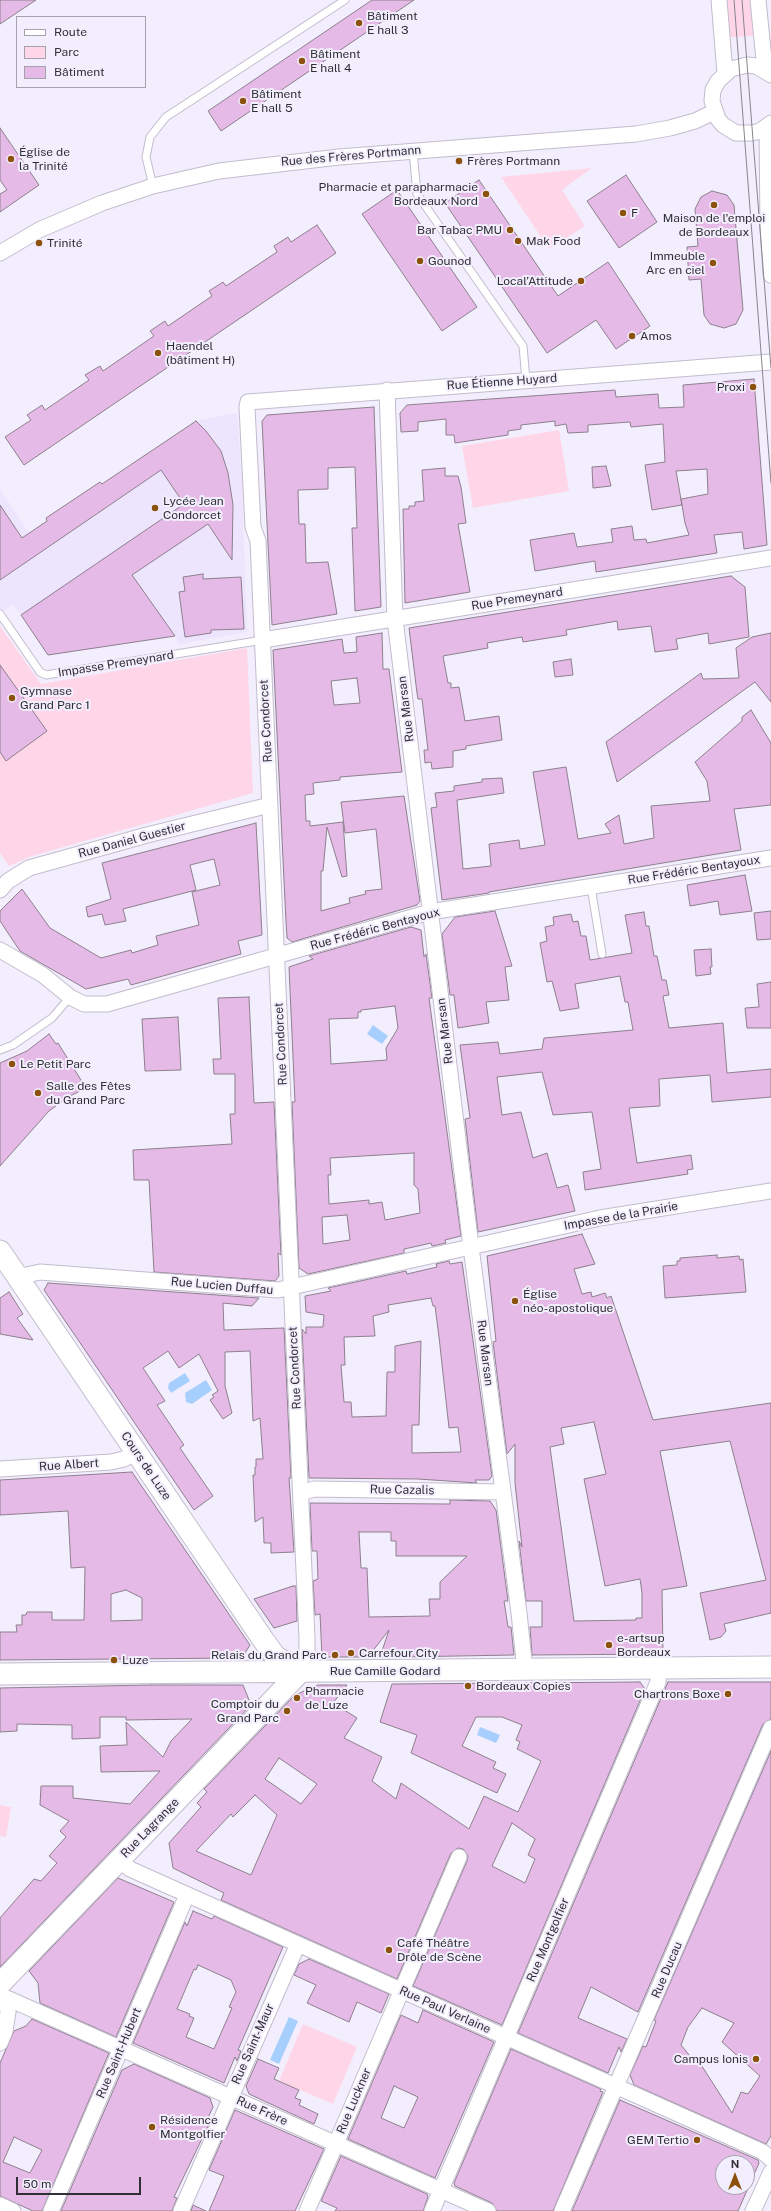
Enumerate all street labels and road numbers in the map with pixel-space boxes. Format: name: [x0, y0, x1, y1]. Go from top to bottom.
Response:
street label: Rue des Frères Portmann: [280, 143, 422, 169]
street label: Rue Étienne Huyard: [446, 371, 558, 393]
street label: Rue Premeynard: [470, 585, 564, 613]
street label: Impasse Premeynard: [57, 648, 175, 680]
street label: Rue Marsan: [395, 675, 417, 743]
street label: Rue Condorcet: [257, 679, 275, 763]
street label: Rue Daniel Guestier: [77, 819, 187, 861]
street label: Rue Frédéric Bentayoux: [627, 852, 761, 888]
street label: Rue Frédéric Bentayoux: [309, 905, 441, 953]
street label: Rue Marsan: [434, 997, 456, 1065]
street label: Rue Condorcet: [272, 1002, 290, 1086]
street label: Impasse de la Prairie: [563, 1199, 679, 1233]
street label: Rue Lucien Duffau: [170, 1274, 274, 1298]
street label: Rue Marsan: [474, 1319, 496, 1387]
street label: Rue Condorcet: [286, 1326, 304, 1410]
street label: Cours de Luze: [118, 1429, 174, 1503]
street label: Rue Albert: [39, 1456, 99, 1474]
street label: Rue Cazalis: [370, 1482, 434, 1498]
street label: Rue Camille Godard: [330, 1664, 440, 1678]
street label: Rue Lagrange: [118, 1795, 182, 1861]
street label: Rue Montgolfier: [524, 1896, 572, 1984]
street label: Rue Ducau: [649, 1940, 685, 2000]
street label: Rue Paul Verlaine: [397, 1983, 493, 2037]
street label: Rue Saint-Maur: [229, 2001, 277, 2087]
street label: Rue Saint-Hubert: [93, 2005, 145, 2101]
street label: Rue Luckner: [334, 2066, 374, 2136]
street label: Rue Frère: [234, 2093, 290, 2129]

